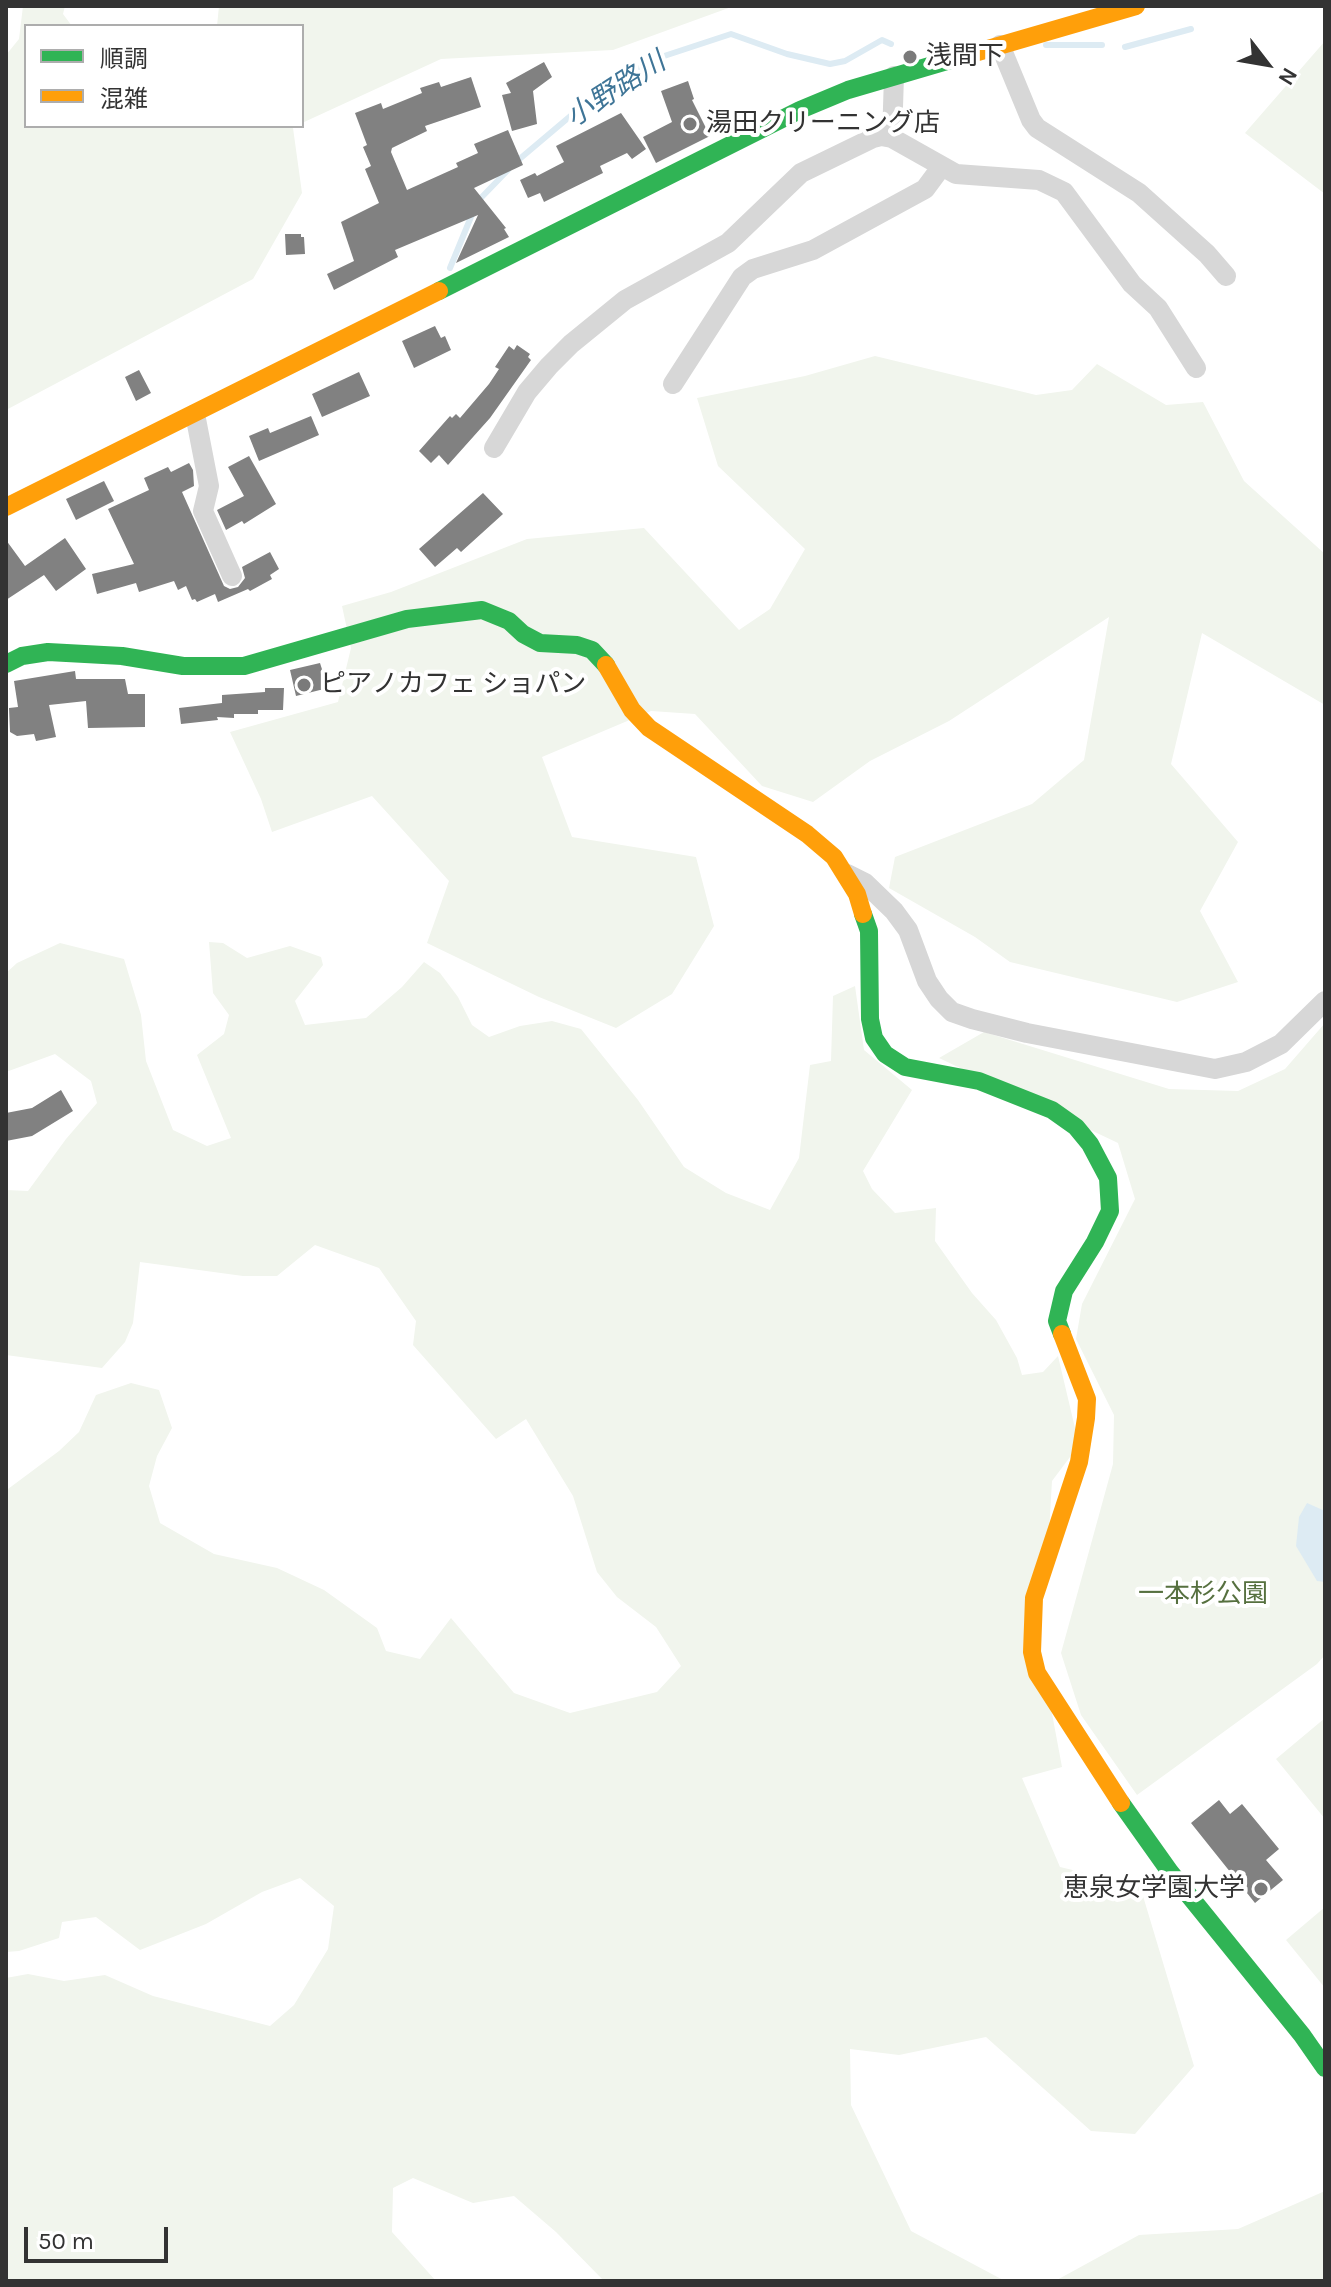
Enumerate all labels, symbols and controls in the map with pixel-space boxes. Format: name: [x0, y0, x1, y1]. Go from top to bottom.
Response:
legend: [24, 24, 304, 128]
north arrow: [1227, 24, 1307, 104]
place label: 浅間下: [926, 41, 1004, 73]
text: 順調: [100, 45, 148, 73]
water label: 小野路川: [560, 45, 672, 135]
marker: 浅間下: [901, 48, 919, 66]
text: N: [1272, 63, 1303, 90]
text: 混雑: [100, 85, 148, 113]
place label: 湯田クリーニング店: [706, 108, 940, 140]
marker: 湯田クリーニング店: [681, 115, 699, 133]
place label: ピアノカフェ ショパン: [320, 669, 586, 701]
marker: ピアノカフェ ショパン: [295, 676, 313, 694]
park label: 一本杉公園: [1138, 1579, 1268, 1611]
place label: 恵泉女学園大学: [1063, 1873, 1245, 1905]
marker: 恵泉女学園大学: [1252, 1880, 1270, 1898]
scale bar: [28, 2211, 172, 2261]
text: 50 m: [38, 2227, 94, 2255]

